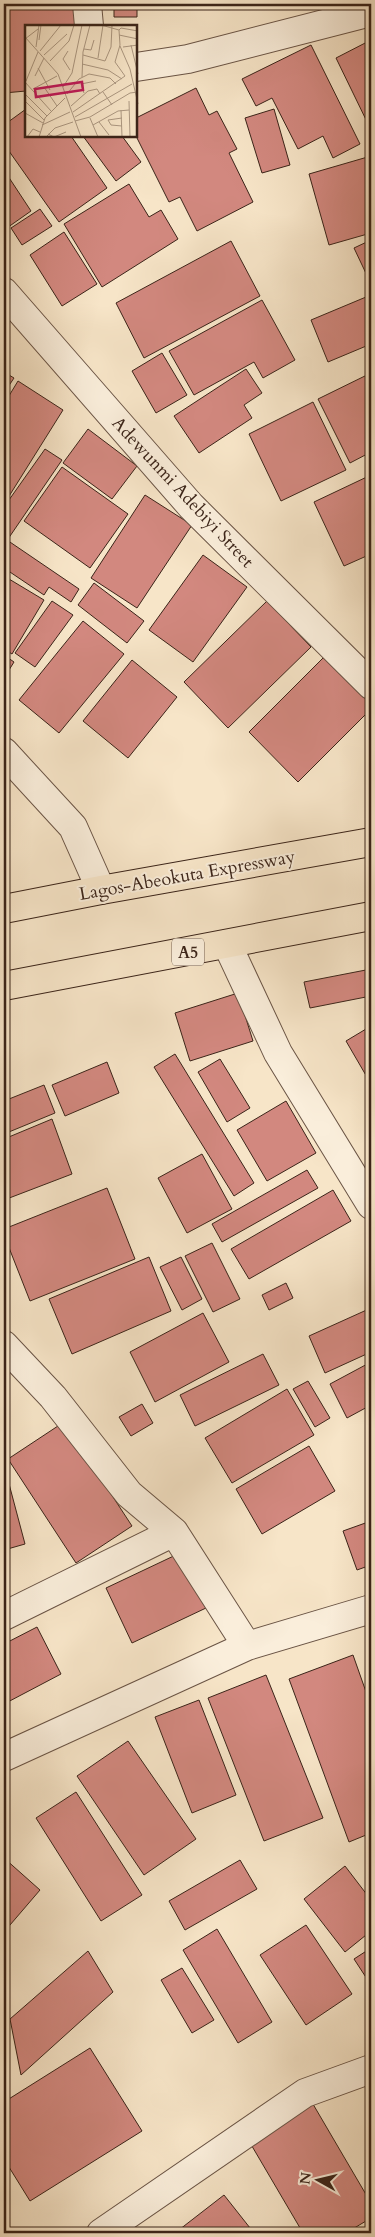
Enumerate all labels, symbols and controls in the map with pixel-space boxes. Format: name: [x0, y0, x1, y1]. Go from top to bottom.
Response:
inset map: [25, 25, 138, 138]
street label: Adewunmi Adebiyi Street: [106, 411, 260, 574]
street label: Lagos-Abeokuta Expressway: [77, 844, 297, 907]
road number: A5: [172, 939, 204, 966]
north arrow: [292, 2154, 342, 2204]
text: N: [295, 2171, 316, 2186]

